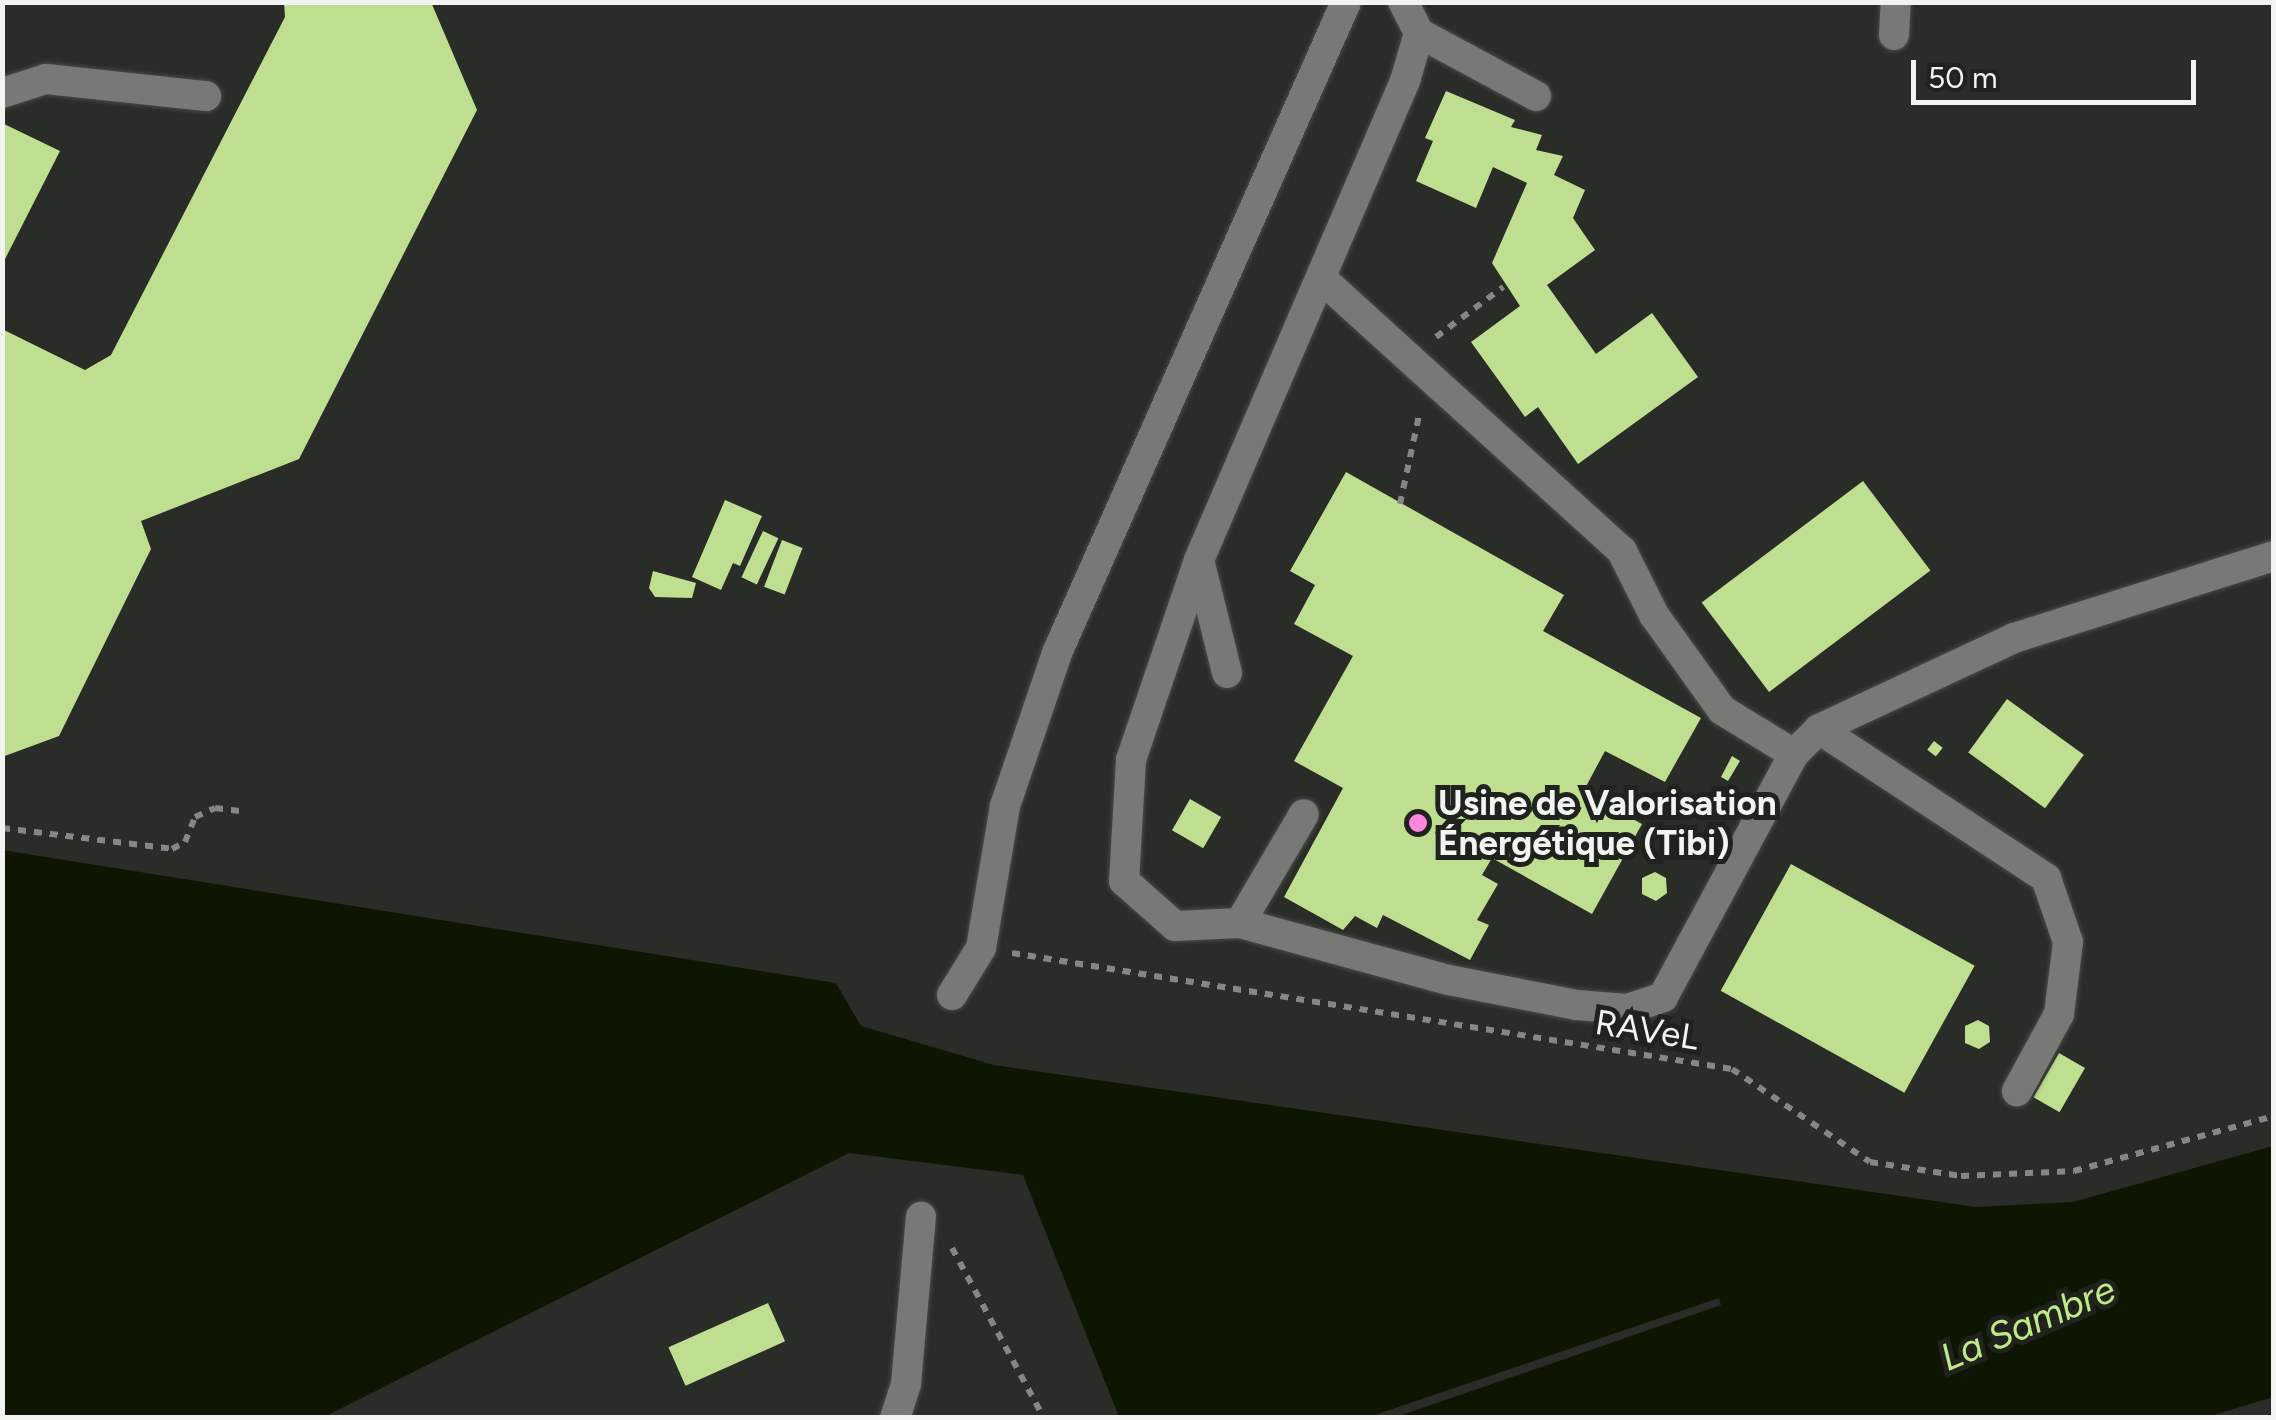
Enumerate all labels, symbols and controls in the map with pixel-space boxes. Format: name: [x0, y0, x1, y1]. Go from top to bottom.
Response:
scale bar: [1916, 40, 2201, 102]
text: 50 m: [1928, 59, 1997, 96]
place label: Usine de Valorisation Énergétique (Tibi): [1438, 782, 1777, 864]
marker: Usine de Valorisation Énergétique (Tibi): [1407, 812, 1429, 834]
street label: RAVeL: [1592, 1001, 1702, 1059]
water label: La Sambre: [1934, 1267, 2122, 1381]

